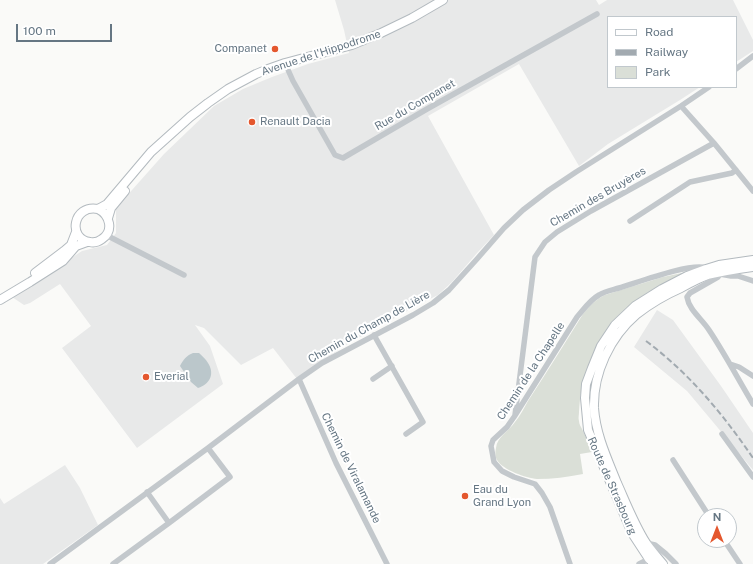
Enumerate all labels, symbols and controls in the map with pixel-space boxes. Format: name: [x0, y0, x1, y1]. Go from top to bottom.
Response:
scale bar: [18, 16, 114, 42]
legend: [607, 16, 737, 88]
text: 100 m: [23, 24, 56, 38]
text: Road: [645, 25, 673, 39]
street label: Avenue de l'Hippodrome: [260, 27, 382, 79]
place label: Companet: [215, 42, 267, 56]
marker: Companet: [270, 44, 280, 54]
text: Railway: [645, 45, 688, 59]
text: Park: [645, 65, 671, 79]
street label: Rue du Companet: [372, 77, 458, 133]
place label: Renault Dacia: [260, 115, 331, 129]
marker: Renault Dacia: [247, 117, 257, 127]
street label: Chemin des Bruyères: [548, 164, 648, 230]
street label: Chemin du Champ de Lière: [306, 288, 432, 366]
street label: Chemin de la Chapelle: [494, 320, 568, 422]
place label: Everial: [154, 370, 189, 384]
marker: Everial: [141, 372, 151, 382]
street label: Chemin de Viralamande: [318, 411, 384, 525]
street label: Route de Strasbourg: [584, 435, 640, 537]
place label: Eau du Grand Lyon: [473, 483, 531, 509]
marker: Eau du Grand Lyon: [460, 491, 470, 501]
north arrow: [697, 508, 737, 548]
text: N: [713, 511, 721, 523]

